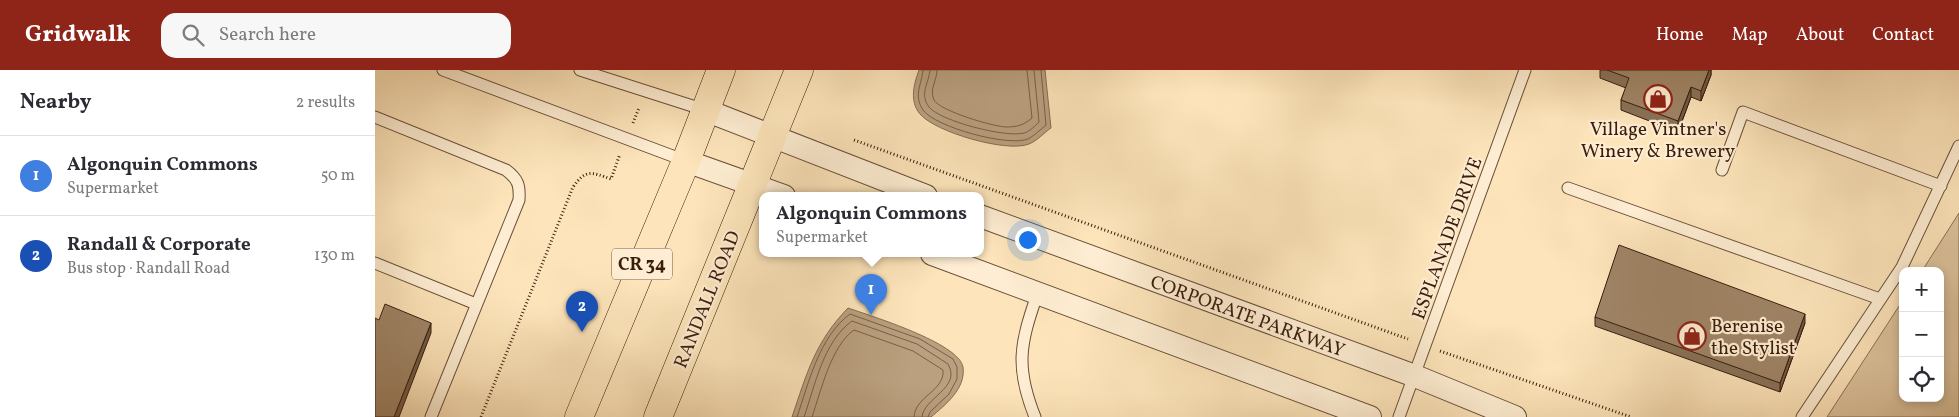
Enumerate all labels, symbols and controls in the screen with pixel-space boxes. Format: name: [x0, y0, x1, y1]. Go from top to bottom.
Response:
search box: [161, 13, 511, 58]
text: Gridwalk: [25, 18, 131, 52]
icon: search: [179, 21, 207, 49]
text: Search here: [219, 22, 316, 48]
text: Home: [1656, 23, 1704, 48]
text: Map: [1732, 23, 1768, 48]
text: About: [1796, 23, 1844, 48]
text: Contact: [1872, 23, 1934, 48]
shop icon: Village Vintner's Winery & Brewery: [1643, 84, 1673, 114]
text: Nearby: [20, 88, 91, 117]
text: 2 results: [296, 92, 355, 114]
place label: Village Vintner's Winery & Brewery: [1581, 117, 1735, 165]
text: Algonquin Commons: [67, 152, 258, 178]
street label: ESPLANADE DRIVE: [1406, 154, 1489, 324]
text: 1: [33, 165, 39, 187]
text: 50 m: [321, 165, 355, 187]
text: Supermarket: [67, 178, 159, 200]
popup: [759, 192, 984, 257]
text: Algonquin Commons: [776, 201, 967, 227]
street label: RANDALL ROAD: [668, 227, 747, 372]
text: Supermarket: [776, 227, 868, 249]
your location: [1015, 227, 1041, 253]
text: Randall & Corporate: [67, 232, 251, 258]
text: 2: [32, 245, 40, 267]
text: 130 m: [314, 245, 355, 267]
road number: CR 34: [612, 248, 672, 280]
text: Bus stop · Randall Road: [67, 258, 230, 280]
map controls: [1899, 267, 1944, 402]
button: +: [1899, 267, 1944, 312]
street label: CORPORATE PARKWAY: [1147, 270, 1348, 364]
pin: 1: [855, 274, 887, 315]
pin: 2: [566, 291, 598, 332]
button: −: [1899, 312, 1944, 357]
place label: Berenise the Stylist: [1711, 314, 1796, 362]
shop icon: Berenise the Stylist: [1677, 321, 1707, 351]
button: locate: [1899, 357, 1944, 402]

